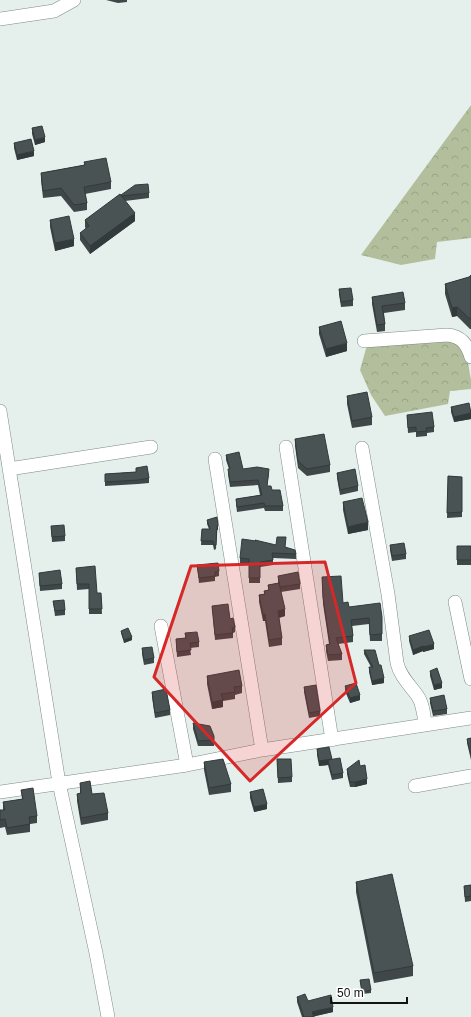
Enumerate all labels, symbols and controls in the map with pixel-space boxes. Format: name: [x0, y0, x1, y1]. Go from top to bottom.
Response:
scale bar: [331, 979, 407, 1005]
text: 50 m: [337, 986, 364, 1000]

